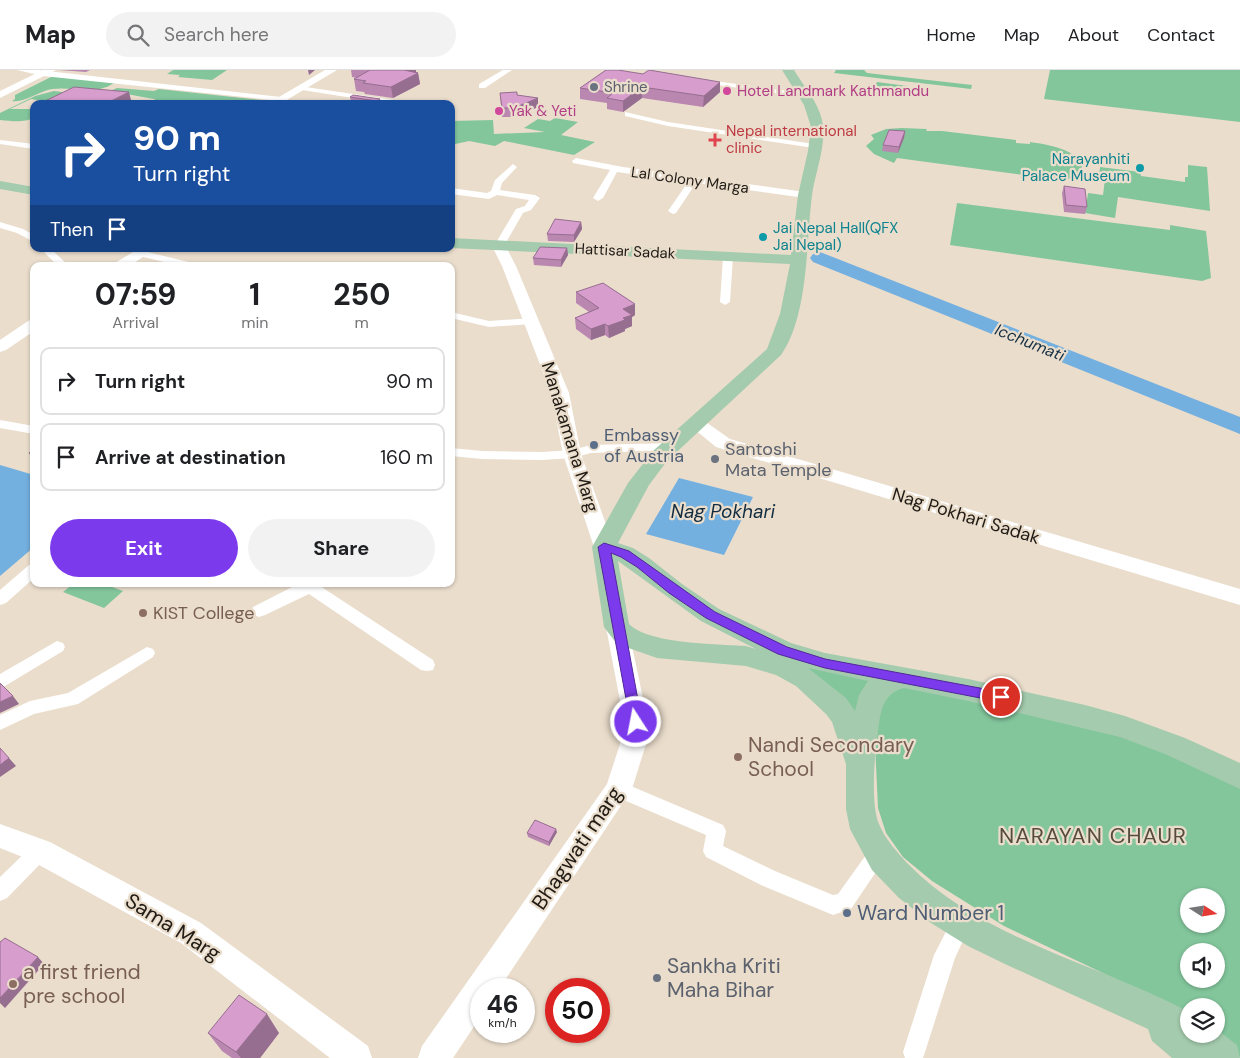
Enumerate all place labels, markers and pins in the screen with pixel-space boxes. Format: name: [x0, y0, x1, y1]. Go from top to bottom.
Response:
place label: Shrine: [604, 77, 648, 97]
marker: Shrine: [588, 81, 600, 93]
place label: Hotel Landmark Kathmandu: [737, 81, 929, 101]
marker: Hotel Landmark Kathmandu: [721, 85, 733, 97]
place label: Yak & Yeti: [509, 101, 576, 121]
marker: Yak & Yeti: [493, 105, 505, 117]
place label: Nepal international clinic: [726, 121, 857, 158]
marker: Nepal international clinic: [708, 133, 722, 147]
place label: Narayanhiti Palace Museum: [1022, 149, 1130, 186]
marker: Narayanhiti Palace Museum: [1134, 162, 1146, 174]
place label: Jai Nepal Hall(QFX Jai Nepal): [773, 218, 898, 255]
marker: Jai Nepal Hall(QFX Jai Nepal): [757, 231, 769, 243]
place label: Embassy of Austria: [604, 423, 684, 468]
place label: Santoshi Mata Temple: [725, 437, 832, 482]
marker: Embassy of Austria: [588, 439, 600, 451]
marker: Santoshi Mata Temple: [709, 453, 721, 465]
place label: KIST College: [153, 601, 254, 625]
marker: KIST College: [137, 607, 149, 619]
pin: [980, 676, 1022, 718]
place label: Nandi Secondary School: [748, 731, 915, 783]
marker: Nandi Secondary School: [732, 751, 744, 763]
place label: Ward Number 1: [857, 899, 1004, 927]
marker: Ward Number 1: [841, 907, 853, 919]
place label: Sankha Kriti Maha Bihar: [667, 952, 781, 1004]
place label: a first friend pre school: [23, 958, 141, 1010]
marker: Sankha Kriti Maha Bihar: [651, 972, 663, 984]
marker: a first friend pre school: [7, 978, 19, 990]

